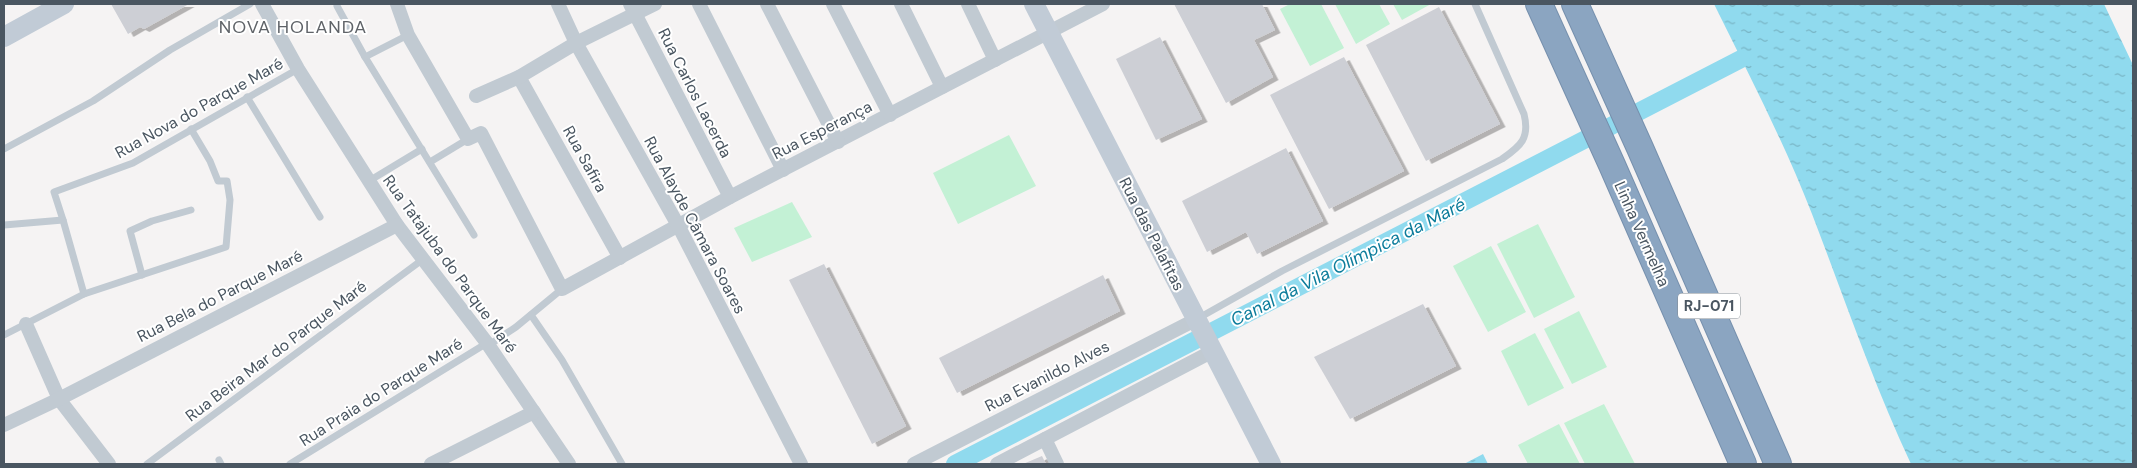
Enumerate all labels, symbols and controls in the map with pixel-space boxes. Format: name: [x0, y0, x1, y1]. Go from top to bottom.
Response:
district label: NOVA HOLANDA: [219, 15, 367, 39]
street label: Rua Carlos Lacerda: [653, 25, 737, 161]
street label: Rua Nova do Parque Maré: [111, 53, 287, 163]
street label: Rua Esperança: [768, 96, 876, 164]
street label: Rua Safira: [558, 122, 612, 196]
street label: Rua Alayde Câmara Soares: [639, 133, 751, 317]
street label: Rua Tatajuba do Parque Maré: [378, 171, 522, 357]
street label: Rua das Palafitas: [1114, 174, 1190, 294]
street label: Linha Vermelha: [1609, 178, 1675, 290]
water label: Canal da Vila Olímpica da Maré: [1226, 192, 1470, 332]
street label: Rua Bela do Parque Maré: [134, 245, 306, 347]
street label: Rua Beira Mar do Parque Maré: [181, 276, 371, 426]
road number: RJ-071: [1678, 294, 1740, 318]
street label: Rua Praia do Parque Maré: [295, 333, 467, 451]
street label: Rua Evanildo Alves: [981, 336, 1113, 416]

